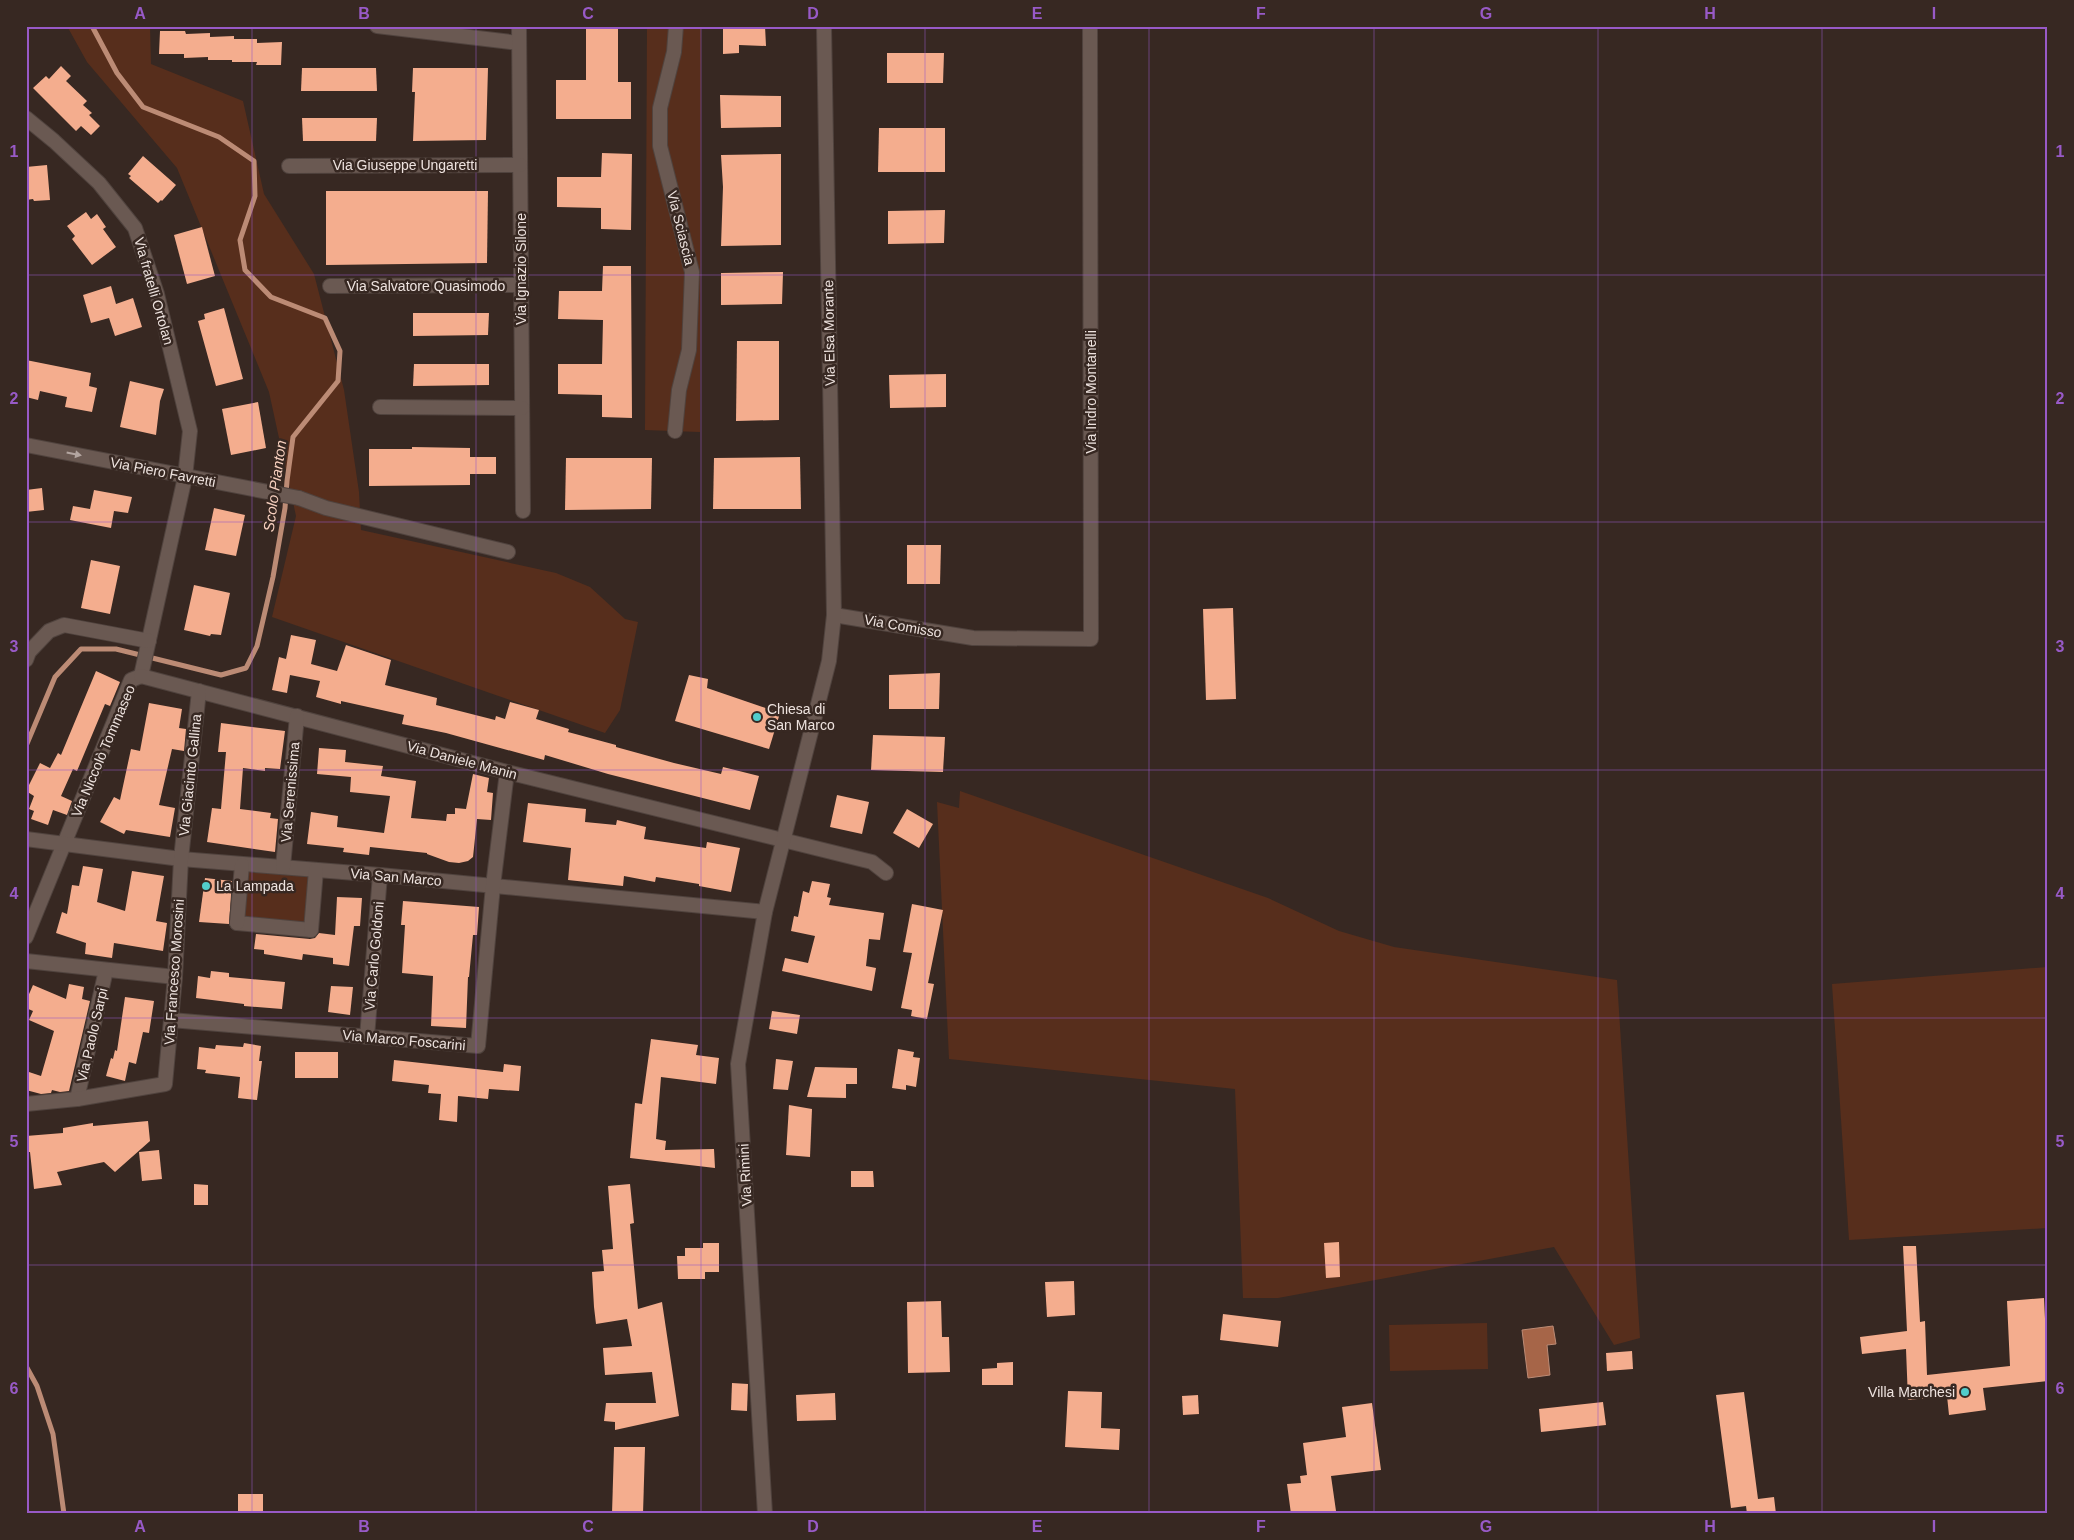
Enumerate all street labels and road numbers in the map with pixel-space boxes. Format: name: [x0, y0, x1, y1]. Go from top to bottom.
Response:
street label: Via Giuseppe Ungaretti: [333, 157, 477, 173]
street label: Via Sciascia: [664, 189, 698, 267]
street label: Via Ignazio Silone: [513, 213, 529, 325]
street label: Via fratelli Ortolan: [131, 235, 177, 347]
street label: Via Salvatore Quasimodo: [347, 278, 505, 294]
street label: Via Elsa Morante: [820, 279, 838, 386]
street label: Via Indro Montanelli: [1083, 330, 1099, 454]
street label: Via Piero Favretti: [109, 454, 217, 490]
street label: Via Comisso: [863, 611, 943, 641]
street label: Via Niccolò Tommaseo: [68, 682, 138, 819]
street label: Via Giacinto Gallina: [176, 713, 204, 837]
street label: Via Daniele Manin: [405, 738, 519, 782]
street label: Via Serenissima: [278, 741, 302, 843]
street label: Via San Marco: [350, 865, 443, 889]
street label: Via Francesco Morosini: [161, 899, 187, 1045]
street label: Via Carlo Goldoni: [361, 901, 387, 1011]
street label: Via Paolo Sarpi: [73, 986, 111, 1084]
street label: Via Marco Foscarini: [342, 1027, 466, 1053]
street label: Via Rimini: [735, 1143, 755, 1207]

